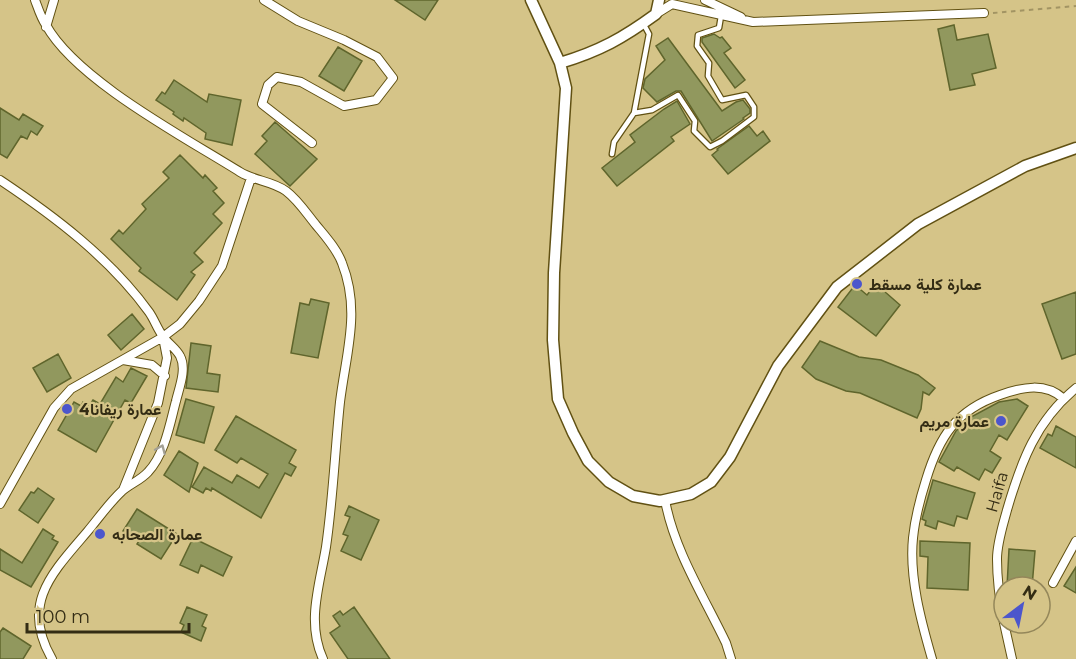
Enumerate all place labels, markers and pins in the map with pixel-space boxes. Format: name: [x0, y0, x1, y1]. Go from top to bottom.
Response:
place label: عمارة كلية مسقط: [869, 275, 982, 295]
marker: عمارة كلية مسقط: [850, 277, 864, 291]
place label: عمارة ريفانا4: [79, 400, 161, 420]
marker: عمارة ريفانا4: [60, 402, 74, 416]
place label: عمارة مريم: [920, 412, 989, 432]
marker: عمارة مريم: [994, 414, 1008, 428]
place label: عمارة الصحابه: [112, 525, 202, 545]
marker: عمارة الصحابه: [93, 527, 107, 541]

